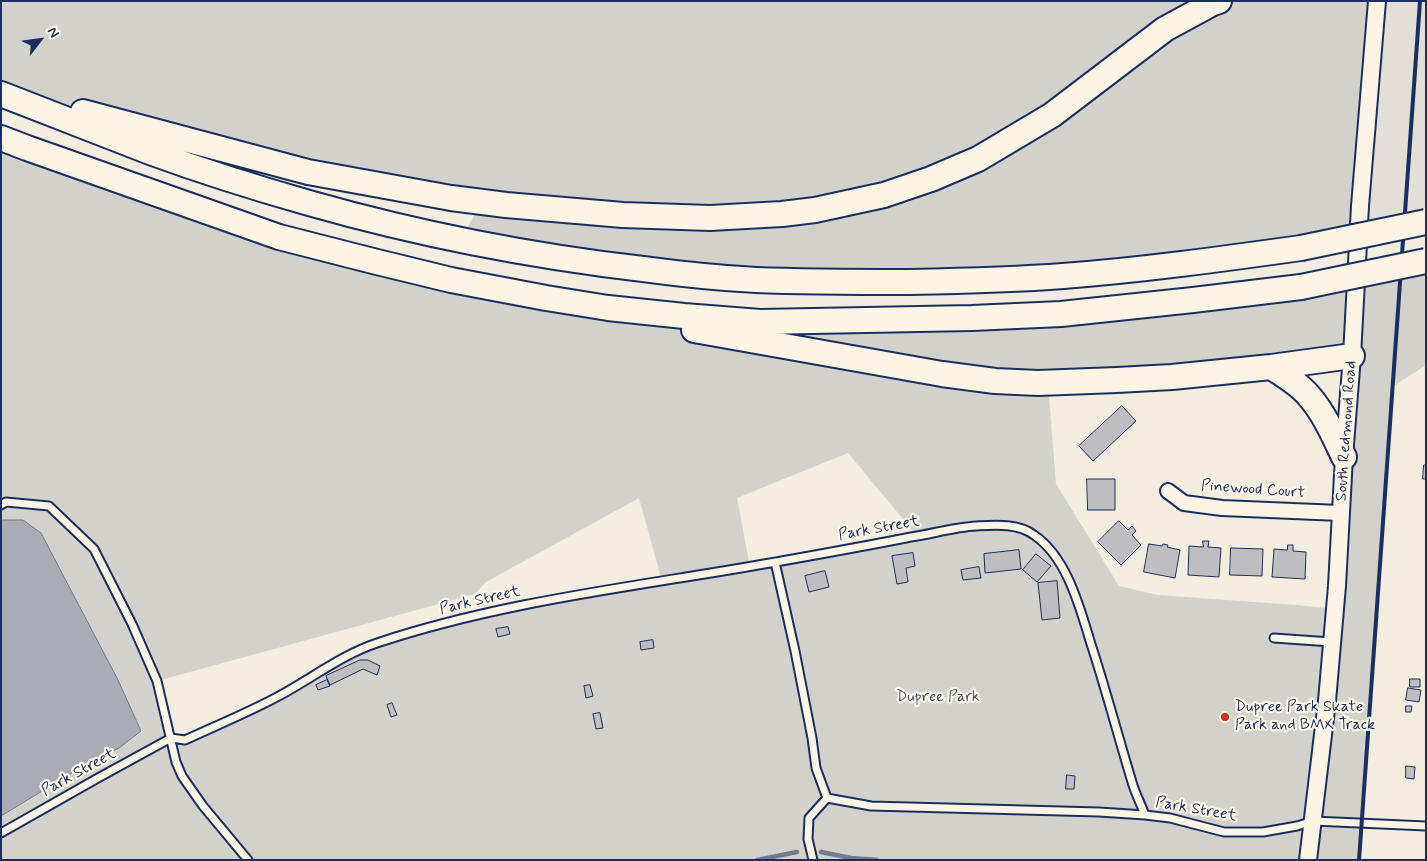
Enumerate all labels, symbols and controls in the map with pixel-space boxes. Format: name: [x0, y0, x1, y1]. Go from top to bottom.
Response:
north arrow: [15, 15, 65, 65]
text: N: [43, 24, 63, 41]
street label: South Redmond Road: [1333, 360, 1361, 502]
street label: Pinewood Court: [1200, 477, 1306, 503]
street label: Park Street: [837, 512, 921, 546]
street label: Park Street: [438, 582, 522, 620]
park label: Dupree Park: [896, 688, 980, 708]
place label: Dupree Park Skate Park and BMX Track: [1235, 698, 1375, 736]
marker: Dupree Park Skate Park and BMX Track: [1219, 711, 1231, 723]
street label: Park Street: [39, 745, 119, 801]
street label: Park Street: [1154, 793, 1238, 827]

